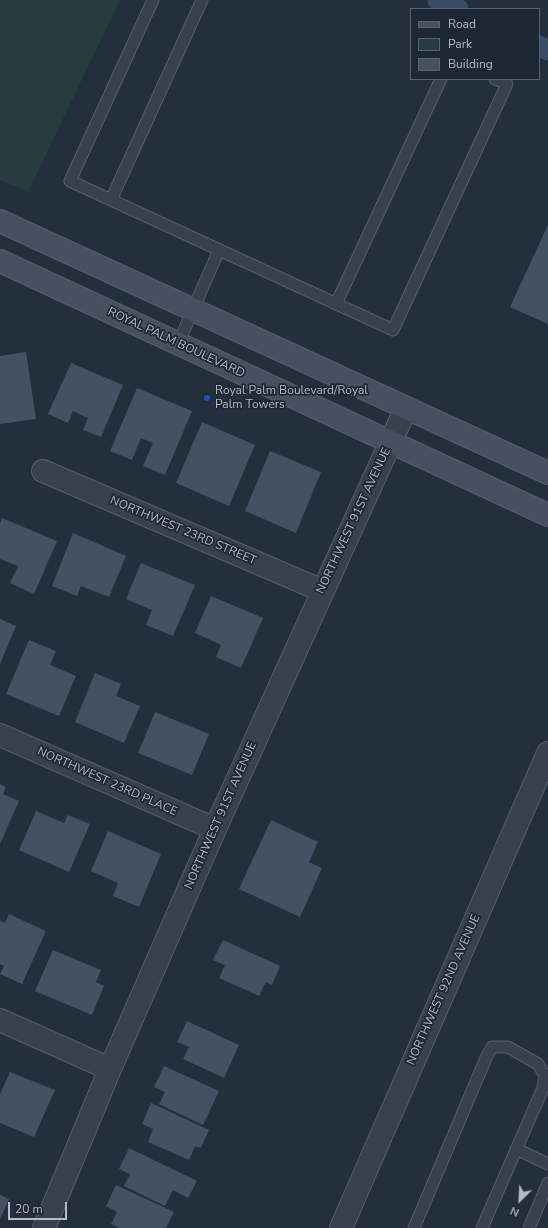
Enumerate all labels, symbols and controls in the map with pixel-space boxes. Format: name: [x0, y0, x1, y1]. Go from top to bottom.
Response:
legend: [410, 8, 540, 80]
text: Road: [448, 16, 476, 32]
text: Park: [448, 36, 472, 52]
text: Building: [448, 56, 493, 72]
street label: ROYAL PALM BOULEVARD: [105, 305, 247, 381]
place label: Royal Palm Boulevard/Royal Palm Towers: [215, 384, 368, 412]
marker: Royal Palm Boulevard/Royal Palm Towers: [202, 393, 212, 403]
street label: NORTHWEST 91ST AVENUE: [314, 446, 394, 596]
street label: NORTHWEST 23RD STREET: [108, 494, 258, 568]
street label: NORTHWEST 91ST AVENUE: [182, 740, 260, 892]
street label: NORTHWEST 23RD PLACE: [35, 745, 179, 819]
street label: NORTHWEST 92ND AVENUE: [404, 913, 484, 1067]
north arrow: [500, 1180, 540, 1220]
scale bar: [10, 1194, 69, 1220]
text: 20 m: [15, 1201, 43, 1217]
text: N: [508, 1203, 522, 1220]

